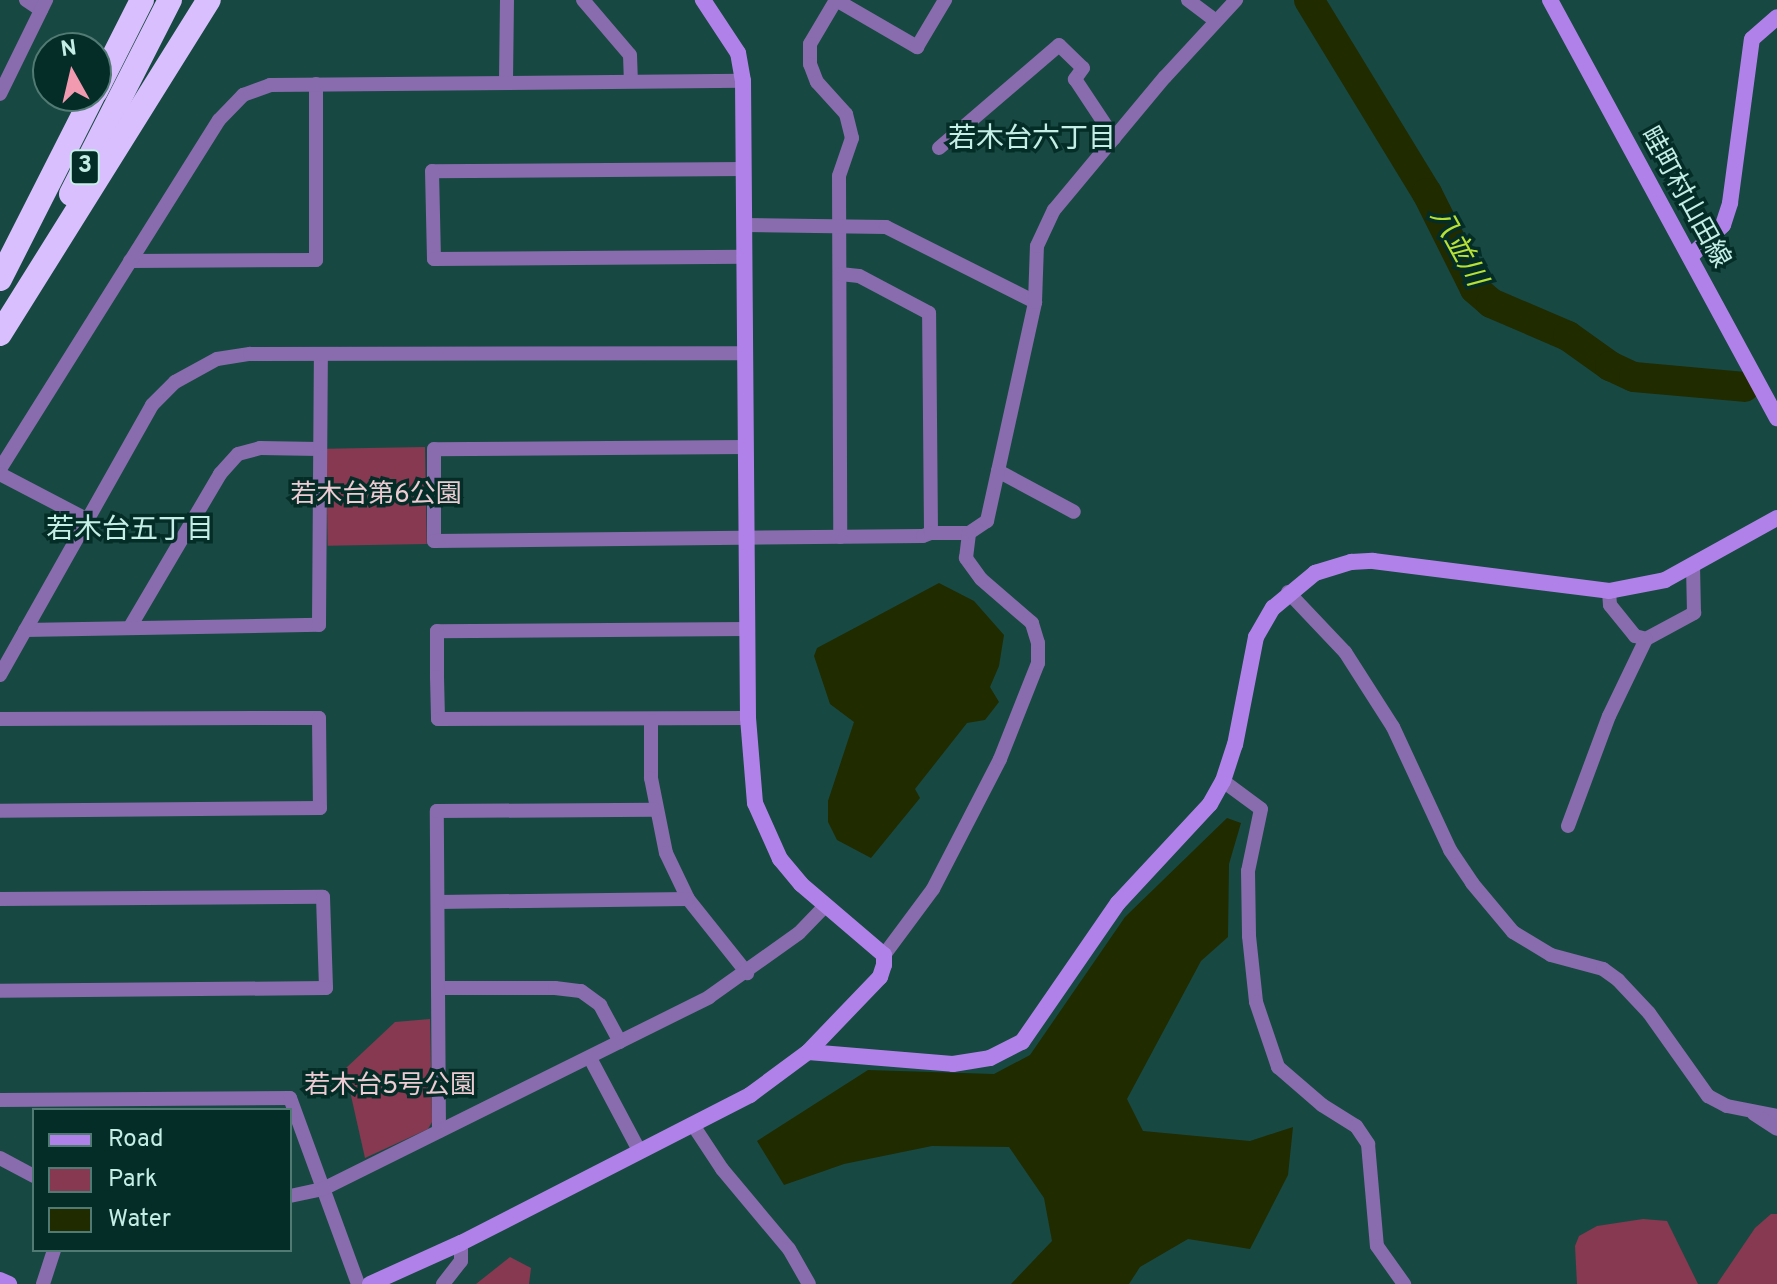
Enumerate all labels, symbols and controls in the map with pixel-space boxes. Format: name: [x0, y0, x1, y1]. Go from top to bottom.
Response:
north arrow: [32, 32, 112, 112]
text: N: [59, 35, 79, 64]
street label: 畦町村山田線: [1633, 122, 1735, 274]
district label: 若木台六丁目: [948, 123, 1116, 157]
road number: 3: [69, 147, 101, 187]
water label: 八並川: [1422, 203, 1492, 293]
park label: 若木台第6公園: [290, 480, 462, 512]
district label: 若木台五丁目: [46, 514, 214, 548]
park label: 若木台5号公園: [304, 1071, 476, 1103]
legend: [32, 1108, 292, 1252]
text: Road: [108, 1125, 164, 1155]
text: Park: [108, 1165, 158, 1195]
text: Water: [108, 1205, 171, 1235]

